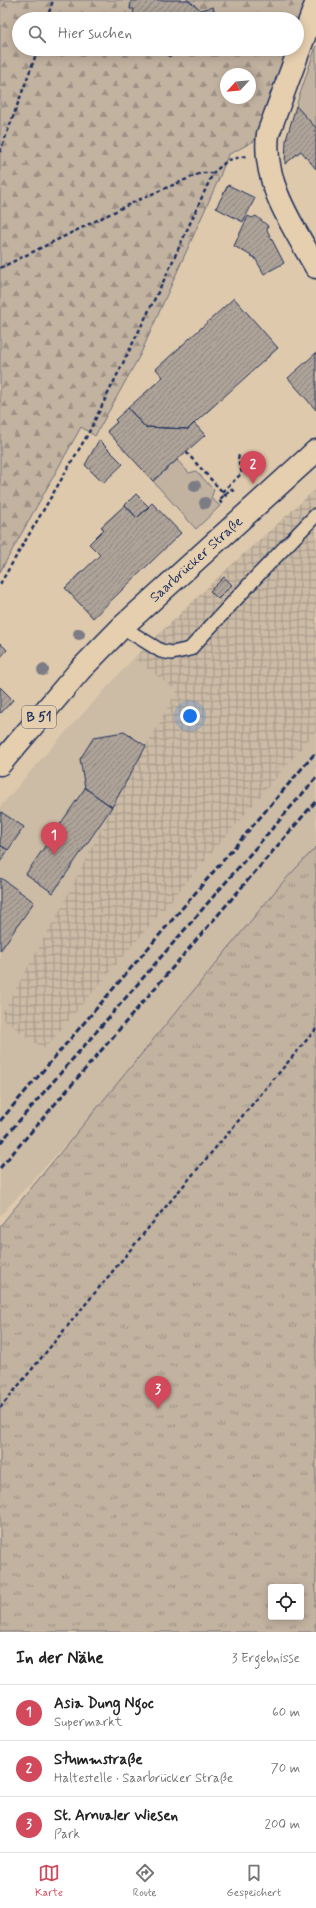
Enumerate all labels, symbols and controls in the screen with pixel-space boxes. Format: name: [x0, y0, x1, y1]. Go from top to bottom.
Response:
search box: [12, 12, 304, 56]
icon: search: [26, 23, 48, 45]
text: Hier suchen: [58, 24, 132, 44]
north arrow: [220, 68, 256, 104]
pin: 2: [240, 451, 266, 484]
street label: Saarbrücker Straße: [146, 513, 247, 606]
road number: B 51: [22, 706, 56, 728]
your location: [180, 706, 200, 726]
pin: 1: [41, 822, 67, 855]
pin: 3: [145, 1376, 171, 1409]
map controls: [268, 1584, 304, 1620]
button: locate: [268, 1584, 304, 1620]
text: In der Nähe: [16, 1647, 104, 1669]
text: 3 Ergebnisse: [232, 1650, 300, 1667]
text: Asia Dung Ngoc: [54, 1694, 154, 1714]
text: 1: [26, 1704, 32, 1721]
text: 60 m: [272, 1704, 300, 1721]
text: Supermarkt: [54, 1714, 122, 1731]
text: Stummstraße: [54, 1750, 143, 1770]
text: 2: [26, 1760, 32, 1777]
text: 70 m: [271, 1760, 300, 1777]
text: Haltestelle · Saarbrücker Straße: [54, 1770, 233, 1787]
text: St. Arnualer Wiesen: [54, 1806, 178, 1826]
text: 3: [26, 1816, 32, 1833]
text: 200 m: [265, 1816, 300, 1833]
text: Park: [54, 1826, 80, 1843]
tab: Karte: [35, 1862, 63, 1900]
tab: Route: [133, 1862, 157, 1900]
tab: Gespeichert: [227, 1862, 281, 1900]

